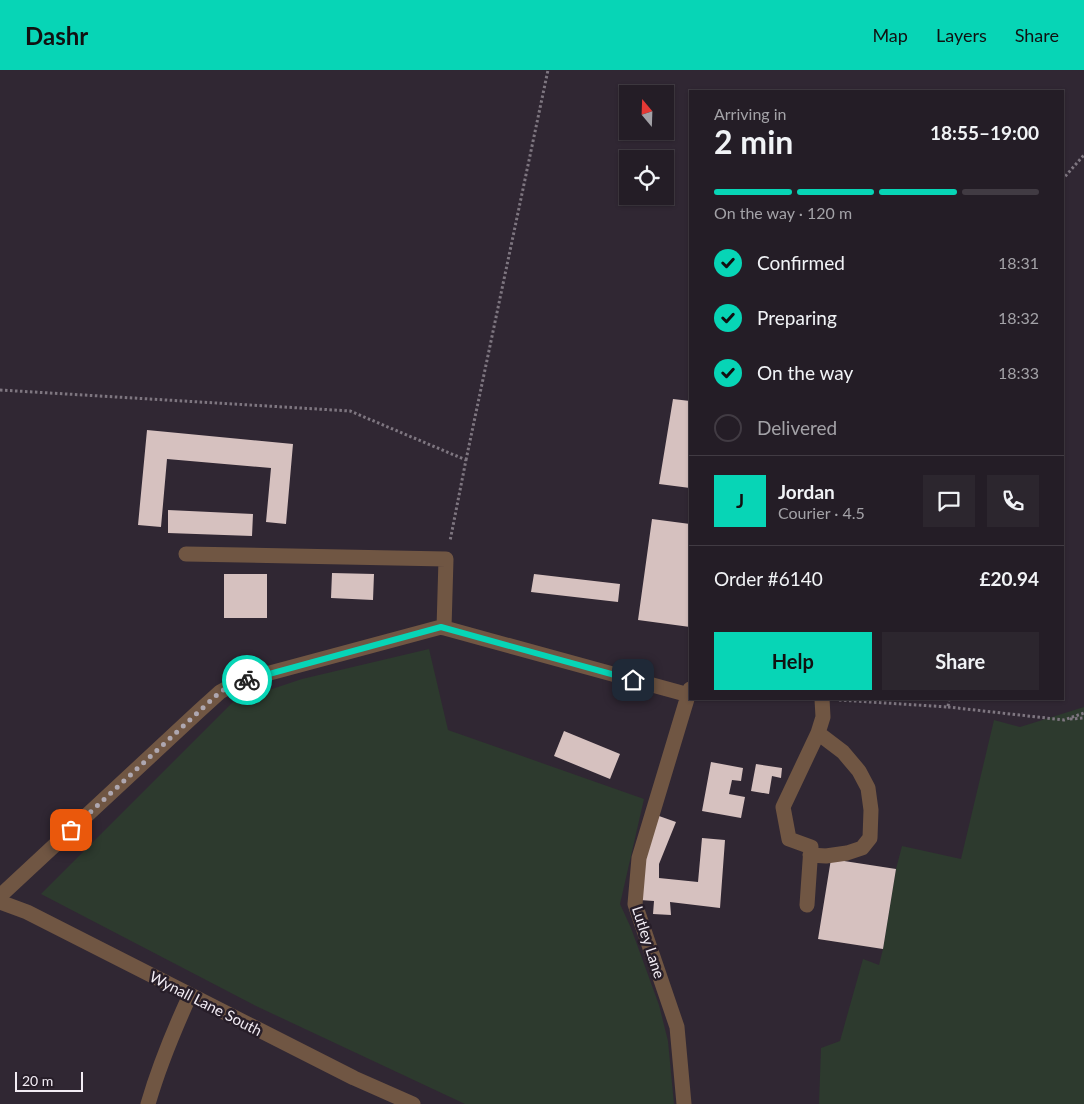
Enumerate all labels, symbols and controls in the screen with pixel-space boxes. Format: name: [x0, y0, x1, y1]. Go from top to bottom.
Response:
text: Dashr: [25, 21, 88, 50]
text: Map: [872, 24, 908, 46]
text: Layers: [936, 24, 987, 46]
text: Share: [1015, 24, 1059, 46]
north arrow: [619, 85, 674, 140]
map controls: [619, 85, 674, 205]
text: Arriving in: [714, 104, 787, 123]
text: 18:55–19:00: [930, 121, 1039, 144]
text: 2 min: [714, 122, 793, 161]
button: locate: [619, 150, 674, 205]
text: On the way · 120 m: [714, 203, 852, 222]
icon: check: [714, 249, 742, 277]
text: Confirmed: [757, 251, 845, 274]
text: 18:31: [998, 253, 1039, 272]
icon: check: [714, 304, 742, 332]
text: Preparing: [757, 306, 837, 329]
text: 18:32: [998, 308, 1039, 327]
icon: check: [714, 359, 742, 387]
text: On the way: [757, 361, 853, 384]
text: 18:33: [998, 363, 1039, 382]
text: Delivered: [757, 416, 837, 439]
button: chat: [923, 475, 975, 527]
button: phone: [987, 475, 1039, 527]
text: Jordan: [778, 480, 835, 503]
text: J: [736, 489, 744, 512]
text: Courier · 4.5: [778, 503, 865, 522]
text: Order #6140: [714, 567, 823, 590]
text: £20.94: [979, 567, 1039, 590]
button: Help: [714, 632, 872, 690]
button: Share: [882, 632, 1039, 690]
courier: [222, 655, 272, 705]
pin: [612, 659, 654, 701]
icon: bike: [233, 666, 261, 694]
icon: home: [619, 666, 647, 694]
pin: [50, 809, 92, 851]
icon: bag: [57, 816, 85, 844]
street label: Lutley Lane: [629, 904, 669, 980]
street label: Wynall Lane South: [147, 967, 265, 1039]
scale bar: [15, 1069, 82, 1092]
text: 20 m: [22, 1072, 53, 1089]

